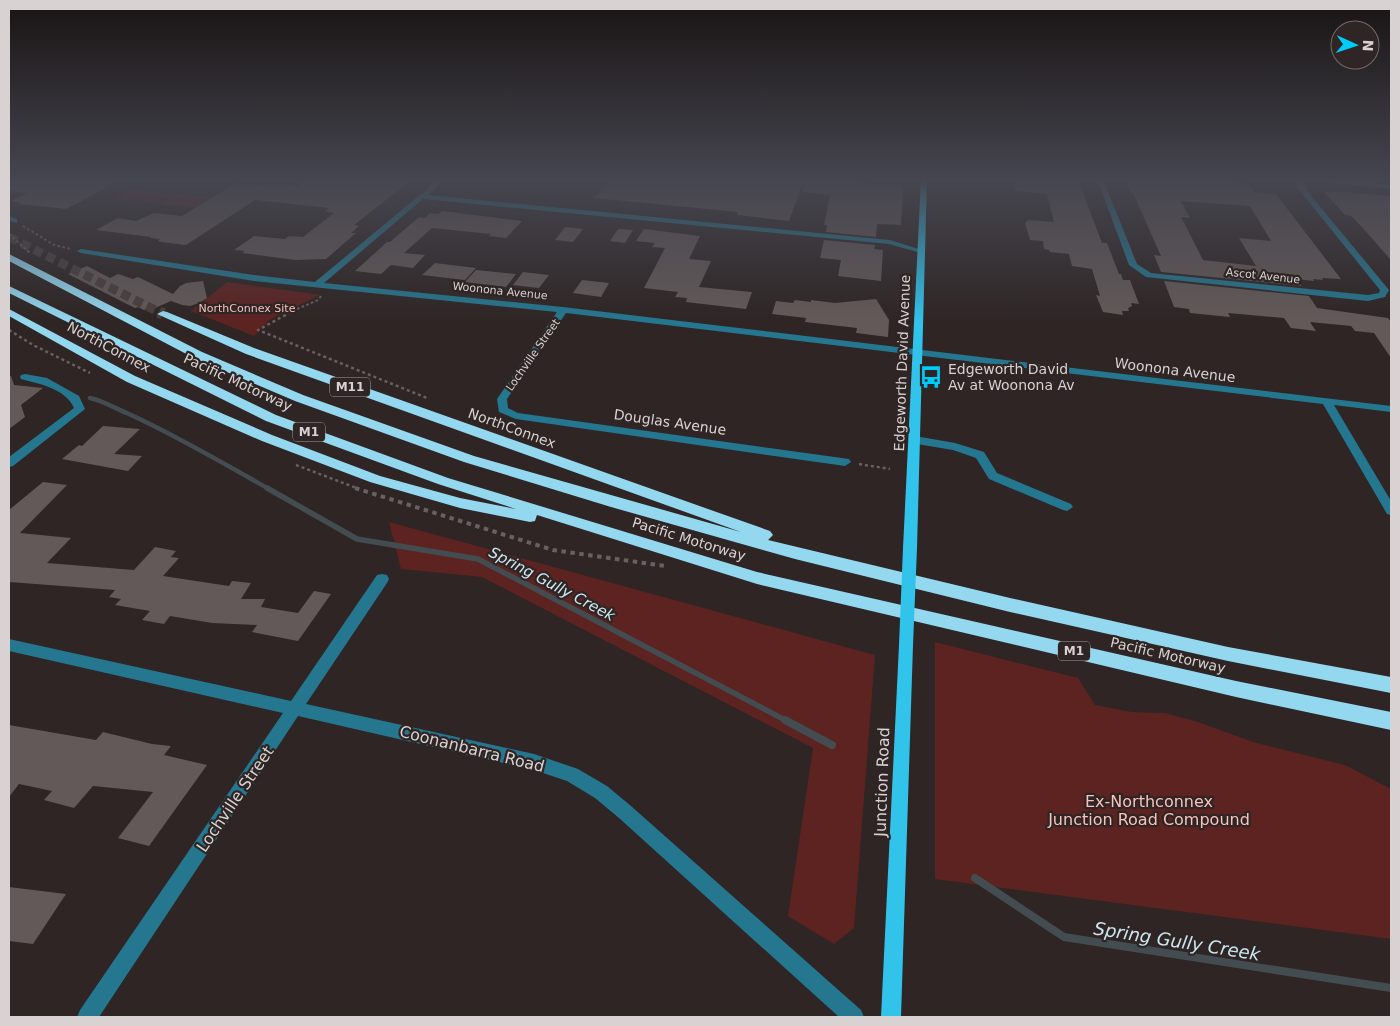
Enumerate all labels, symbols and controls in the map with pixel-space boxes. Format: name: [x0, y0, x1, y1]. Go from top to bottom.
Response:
north arrow: [1330, 20, 1380, 70]
text: N: [1360, 39, 1376, 52]
street label: Ascot Avenue: [1225, 266, 1301, 286]
street label: Edgeworth David Avenue: [891, 274, 913, 452]
street label: Woonona Avenue: [452, 280, 548, 302]
park label: NorthConnex Site: [199, 302, 296, 315]
street label: Lochville Street: [503, 316, 563, 394]
street label: NorthConnex: [65, 318, 153, 376]
street label: Pacific Motorway: [181, 350, 295, 414]
street label: Woonona Avenue: [1114, 355, 1236, 385]
place label: Edgeworth David Av at Woonona Av: [948, 361, 1075, 393]
bus stop icon: Edgeworth David Av at Woonona Av: [918, 364, 944, 390]
road number: M11: [330, 378, 370, 397]
street label: NorthConnex: [466, 405, 558, 451]
street label: Douglas Avenue: [613, 406, 727, 438]
road number: M1: [293, 422, 325, 442]
street label: Pacific Motorway: [630, 514, 748, 564]
water label: Spring Gully Creek: [486, 543, 619, 625]
street label: Pacific Motorway: [1109, 634, 1227, 676]
road number: M1: [1058, 641, 1090, 660]
street label: Coonanbarra Road: [398, 722, 546, 776]
street label: Junction Road: [871, 727, 893, 838]
street label: Lochville Street: [193, 742, 277, 856]
park label: Ex-Northconnex Junction Road Compound: [1047, 792, 1250, 829]
water label: Spring Gully Creek: [1092, 917, 1263, 965]

